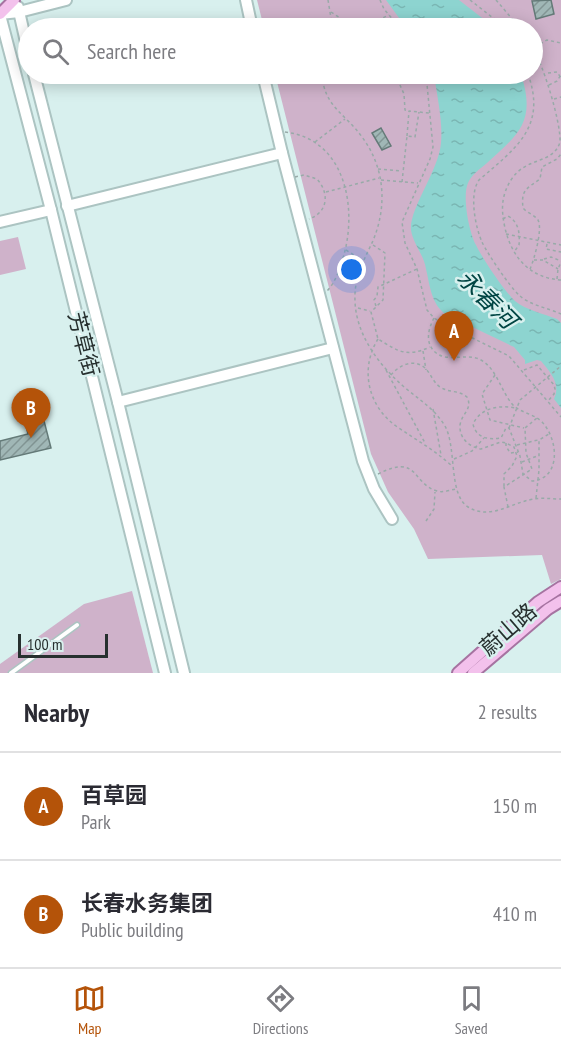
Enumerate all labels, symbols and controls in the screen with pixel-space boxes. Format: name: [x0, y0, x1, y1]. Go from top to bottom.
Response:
search box: [18, 18, 543, 84]
icon: search: [39, 35, 72, 68]
text: Search here: [87, 37, 176, 65]
your location: [337, 255, 366, 284]
water label: 永春河: [451, 262, 527, 338]
street label: 芳草街: [62, 309, 106, 379]
pin: A: [434, 312, 474, 361]
pin: B: [12, 388, 51, 438]
street label: 蔚山路: [474, 597, 542, 661]
scale bar: [18, 631, 108, 658]
text: 100 m: [27, 634, 62, 654]
text: Nearby: [24, 696, 89, 729]
text: 2 results: [478, 699, 537, 725]
text: 百草园: [81, 781, 147, 809]
text: A: [38, 793, 49, 819]
text: 150 m: [493, 793, 537, 819]
text: Park: [81, 809, 111, 835]
text: 长春水务集团: [81, 889, 213, 917]
text: B: [39, 901, 48, 927]
text: 410 m: [493, 901, 537, 927]
text: Public building: [81, 917, 184, 943]
tab: Map: [73, 982, 106, 1038]
tab: Directions: [253, 982, 308, 1038]
tab: Saved: [455, 982, 488, 1038]

